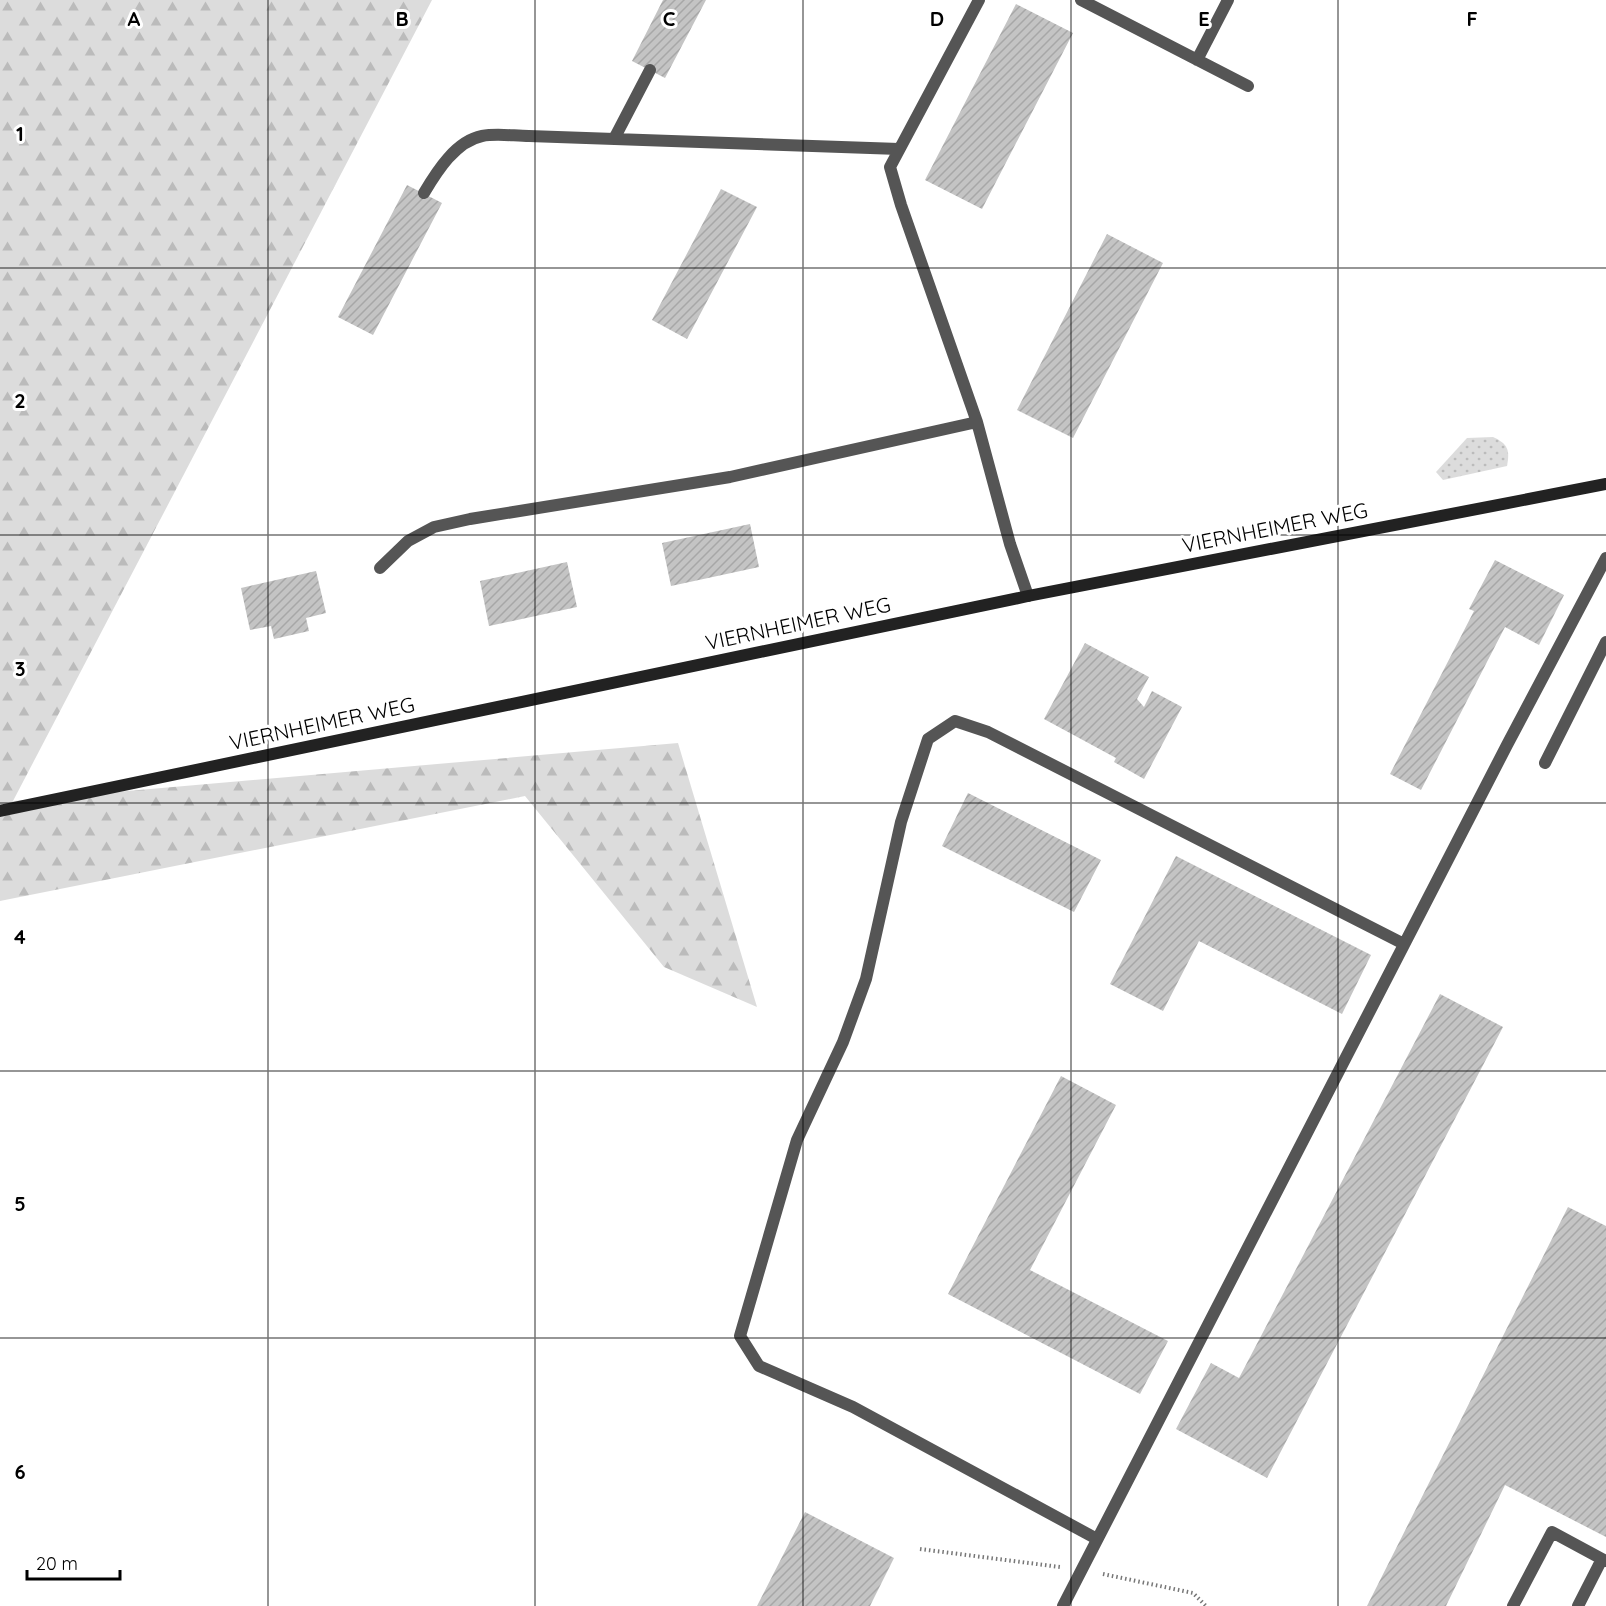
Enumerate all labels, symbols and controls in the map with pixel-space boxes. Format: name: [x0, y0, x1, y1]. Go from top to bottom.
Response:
text: A: [128, 6, 141, 31]
text: B: [395, 6, 409, 31]
text: C: [663, 6, 676, 31]
text: D: [930, 6, 944, 31]
text: E: [1198, 6, 1210, 31]
text: F: [1466, 6, 1478, 31]
text: 1: [16, 121, 24, 146]
text: 2: [14, 388, 26, 413]
street label: VIERNHEIMER WEG: [1180, 496, 1370, 558]
street label: VIERNHEIMER WEG: [703, 591, 893, 655]
text: 3: [15, 656, 25, 681]
street label: VIERNHEIMER WEG: [227, 691, 417, 755]
text: 4: [14, 924, 26, 949]
text: 5: [14, 1191, 26, 1216]
text: 6: [14, 1459, 26, 1484]
scale bar: [27, 1543, 120, 1581]
text: 20 m: [36, 1552, 78, 1575]

